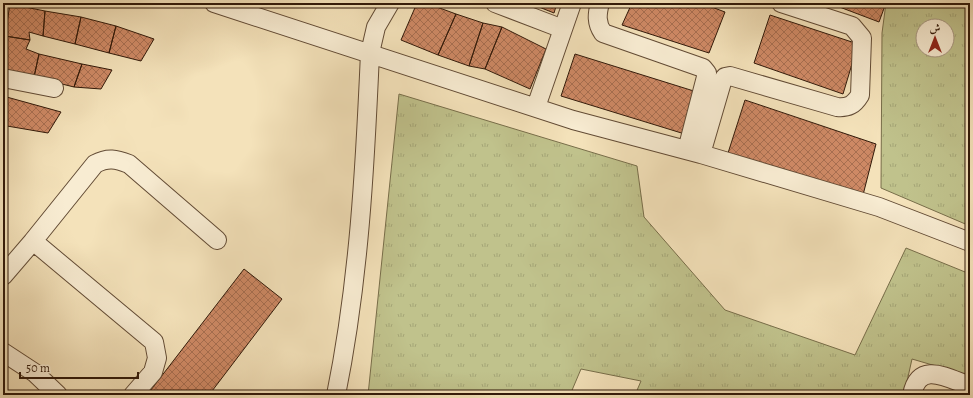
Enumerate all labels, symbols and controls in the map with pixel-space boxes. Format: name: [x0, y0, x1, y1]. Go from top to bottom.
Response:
north arrow: [915, 18, 955, 58]
text: ش: [930, 21, 941, 36]
scale bar: [20, 354, 138, 380]
text: 50 m: [26, 360, 50, 376]

